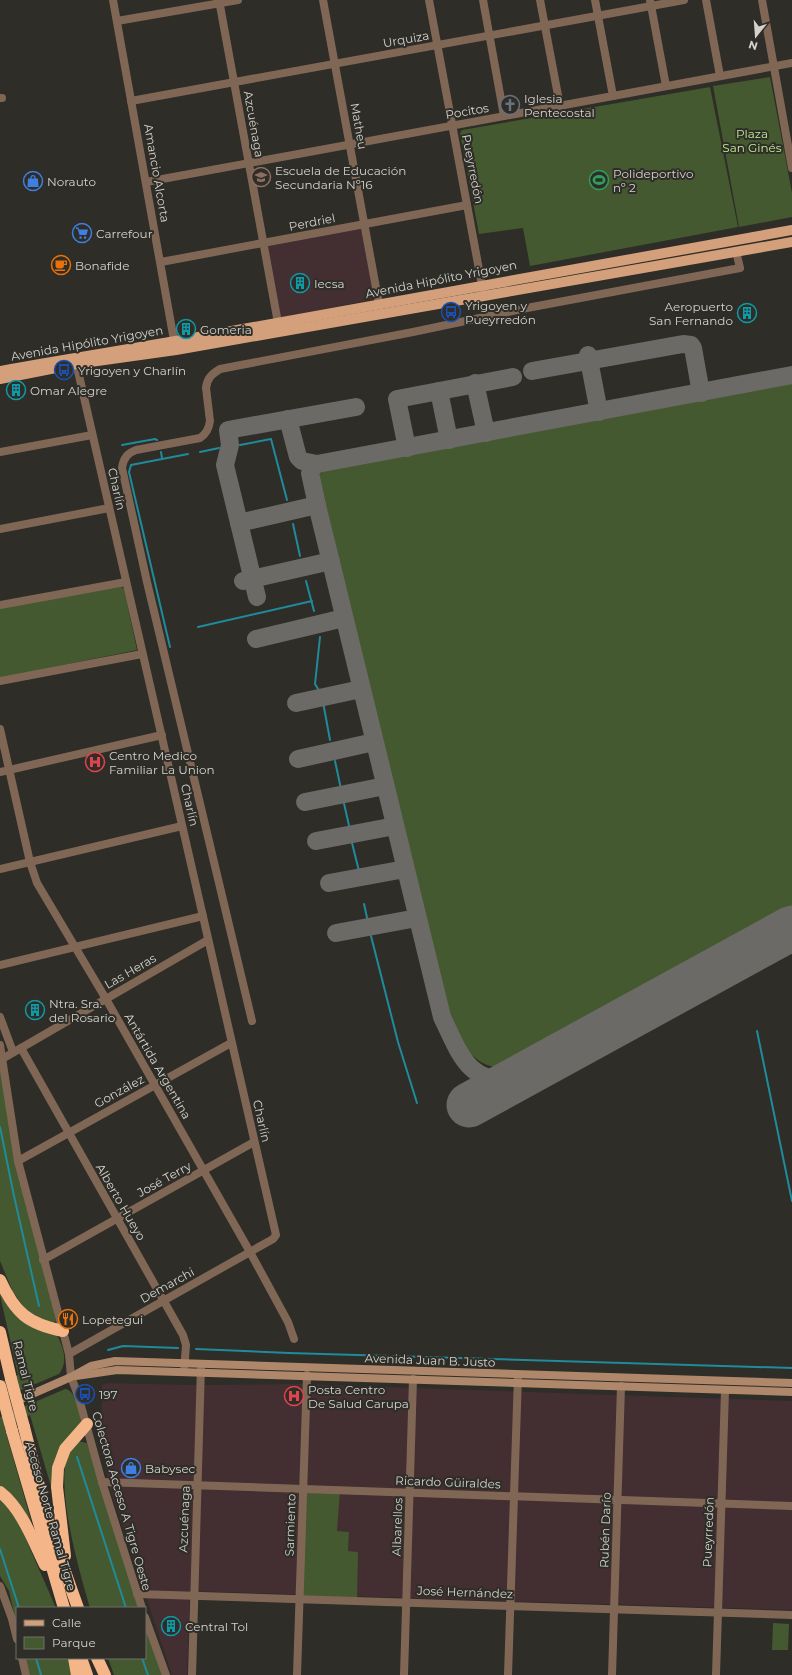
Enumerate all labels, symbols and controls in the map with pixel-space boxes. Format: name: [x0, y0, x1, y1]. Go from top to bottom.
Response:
north arrow: [736, 16, 776, 56]
street label: Urquiza: [382, 28, 430, 50]
text: N: [747, 38, 759, 54]
street label: Azcuénaga: [241, 90, 267, 158]
place label: Iglesia Pentecostal: [524, 91, 595, 120]
church icon: Iglesia Pentecostal: [499, 94, 521, 116]
street label: Pocitos: [444, 100, 490, 122]
street label: Matheu: [348, 102, 370, 150]
street label: Amancio Alcorta: [141, 123, 173, 223]
park label: Plaza San Ginés: [722, 126, 782, 155]
street label: Pueyrredón: [459, 133, 487, 205]
place label: Escuela de Educación Secundaria Nº16: [275, 163, 406, 192]
school or university icon: Escuela de Educación Secundaria Nº16: [250, 166, 272, 188]
place label: Polideportivo nº 2: [613, 166, 693, 195]
sports icon: Polideportivo nº 2: [588, 169, 610, 191]
shop icon: Norauto: [22, 170, 44, 192]
place label: Norauto: [47, 174, 96, 189]
street label: Perdriel: [288, 210, 336, 234]
supermarket icon: Carrefour: [71, 222, 93, 244]
place label: Carrefour: [96, 226, 153, 241]
cafe icon: Bonafide: [50, 254, 72, 276]
street label: Avenida Hipólito Yrigoyen: [364, 257, 518, 301]
place label: Bonafide: [75, 258, 129, 273]
building icon: Iecsa: [289, 272, 311, 294]
place label: Iecsa: [314, 276, 345, 291]
place label: Yrigoyen y Pueyrredón: [465, 298, 536, 327]
place label: Aeropuerto San Fernando: [649, 299, 733, 328]
bus stop icon: Yrigoyen y Pueyrredón: [440, 301, 462, 323]
building icon: Aeropuerto San Fernando: [736, 302, 758, 324]
building icon: Gomeria: [175, 318, 197, 340]
street label: Avenida Hipólito Yrigoyen: [10, 322, 164, 364]
place label: Gomeria: [200, 322, 252, 337]
bus stop icon: Yrigoyen y Charlín: [53, 359, 75, 381]
place label: Yrigoyen y Charlín: [78, 363, 186, 378]
building icon: Omar Alegre: [5, 379, 27, 401]
place label: Omar Alegre: [30, 383, 107, 398]
street label: Charlín: [105, 466, 129, 512]
place label: Centro Medico Familiar La Union: [109, 748, 215, 777]
hospital icon: Centro Medico Familiar La Union: [84, 751, 106, 773]
street label: Charlín: [178, 782, 202, 828]
street label: Las Heras: [101, 950, 159, 992]
place label: Ntra. Sra. del Rosario: [49, 996, 115, 1025]
building icon: Ntra. Sra. del Rosario: [24, 999, 46, 1021]
street label: Antártida Argentina: [121, 1010, 195, 1122]
street label: González: [91, 1071, 147, 1111]
street label: Charlín: [250, 1098, 274, 1144]
street label: José Terry: [134, 1158, 194, 1200]
street label: Alberto Hueyo: [93, 1161, 149, 1243]
street label: Demarchi: [137, 1264, 197, 1306]
restaurant icon: Lopetegui: [57, 1308, 79, 1330]
place label: Lopetegui: [82, 1312, 143, 1327]
street label: Ramal Tigre: [10, 1339, 42, 1413]
street label: Avenida Juan B. Justo: [364, 1350, 496, 1370]
place label: Posta Centro De Salud Carupa: [308, 1382, 409, 1411]
bus stop icon: 197: [74, 1383, 96, 1405]
hospital icon: Posta Centro De Salud Carupa: [283, 1385, 305, 1407]
place label: 197: [99, 1387, 118, 1402]
street label: Colectora Acceso A Tigre Oeste: [89, 1410, 155, 1592]
street label: Acceso Norte Ramal Tigre: [22, 1439, 80, 1593]
shop icon: Babysec: [120, 1457, 142, 1479]
place label: Babysec: [145, 1461, 196, 1476]
street label: Ricardo Güiraldes: [395, 1473, 501, 1491]
street label: Azcuénaga: [175, 1485, 193, 1553]
street label: Rubén Darío: [596, 1492, 614, 1568]
street label: Sarmiento: [281, 1493, 299, 1557]
street label: Pueyrredón: [699, 1496, 717, 1568]
street label: Albarellos: [388, 1497, 406, 1557]
street label: José Hernández: [416, 1583, 513, 1601]
legend: [16, 1607, 146, 1659]
text: Calle: [52, 1615, 81, 1630]
building icon: Central Tol: [160, 1615, 182, 1637]
place label: Central Tol: [185, 1619, 248, 1634]
text: Parque: [52, 1635, 96, 1650]

